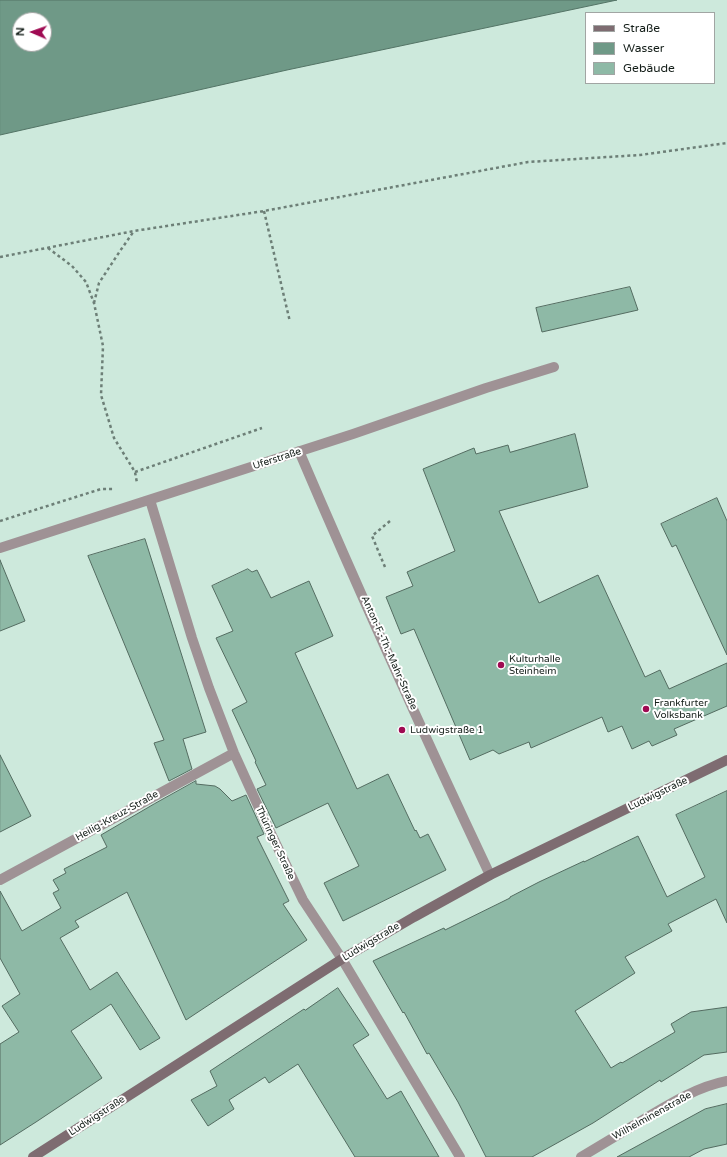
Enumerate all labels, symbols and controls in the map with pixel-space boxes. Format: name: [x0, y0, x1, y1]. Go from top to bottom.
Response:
north arrow: [12, 12, 52, 52]
legend: [585, 12, 715, 84]
text: Straße: [623, 21, 660, 35]
text: N: [14, 27, 27, 36]
text: Wasser: [623, 41, 664, 55]
text: Gebäude: [623, 61, 675, 75]
street label: Uferstraße: [251, 446, 303, 472]
street label: Anton-F.-Th.-Mahr-Straße: [358, 594, 420, 712]
place label: Kulturhalle Steinheim: [509, 653, 560, 676]
marker: Kulturhalle Steinheim: [496, 660, 506, 670]
place label: Frankfurter Volksbank: [654, 697, 708, 720]
marker: Frankfurter Volksbank: [641, 704, 651, 714]
place label: Ludwigstraße 1: [410, 724, 484, 736]
marker: Ludwigstraße 1: [397, 725, 407, 735]
street label: Ludwigstraße: [626, 774, 690, 814]
street label: Heilig-Kreuz-Straße: [73, 788, 161, 844]
street label: Thüringer Straße: [253, 804, 297, 882]
street label: Ludwigstraße: [340, 920, 402, 964]
street label: Wilhelminenstraße: [610, 1089, 694, 1143]
street label: Ludwigstraße: [67, 1093, 127, 1139]

